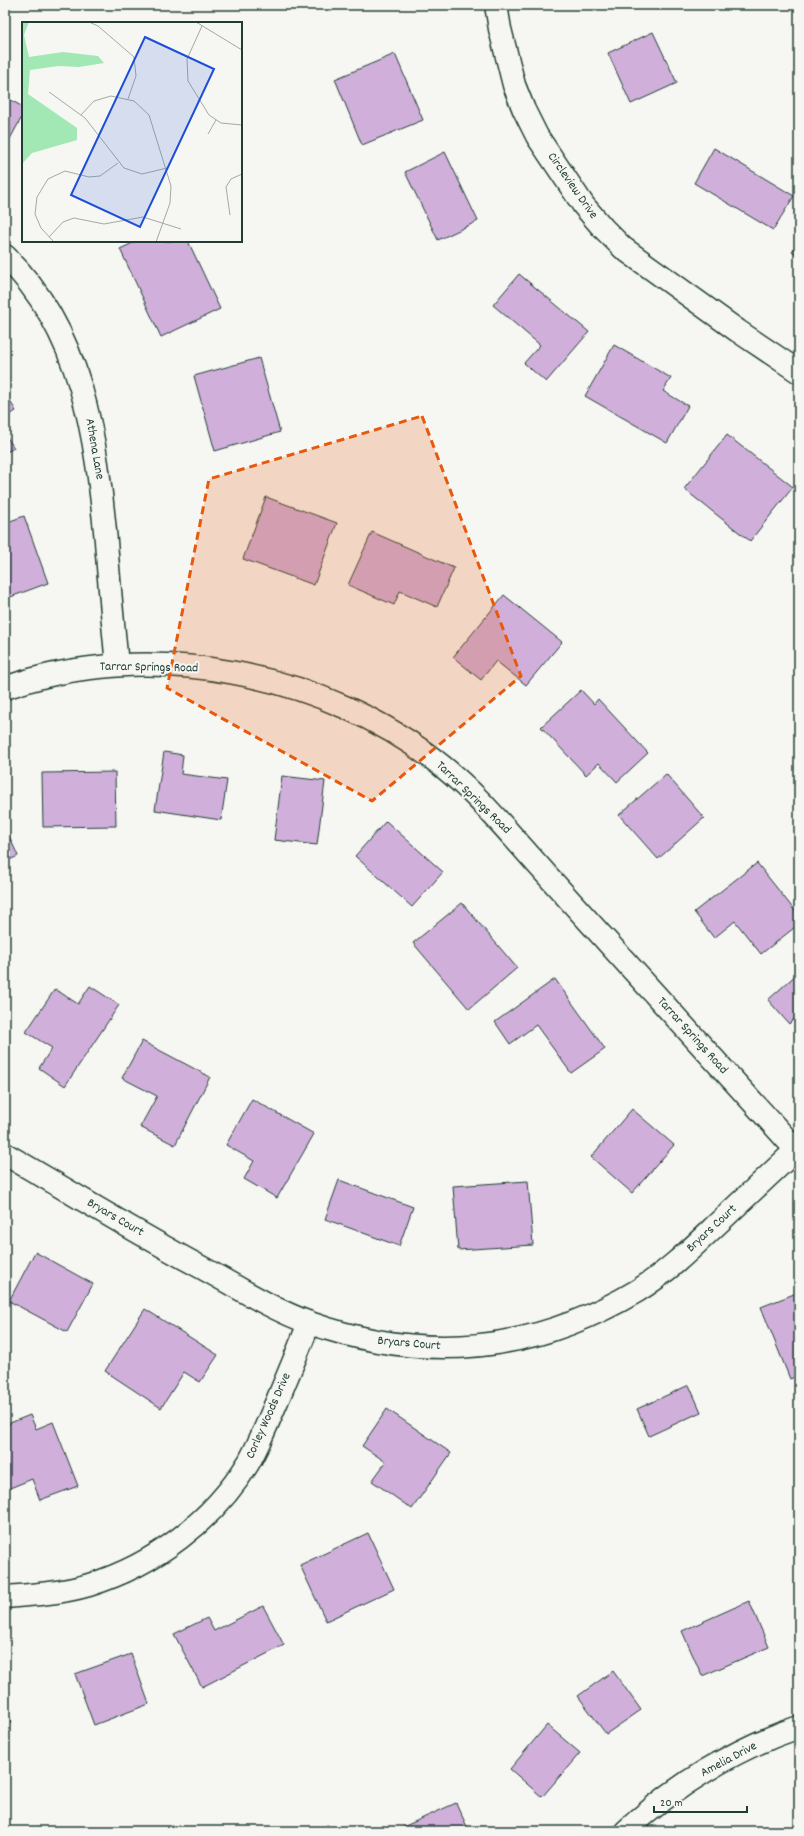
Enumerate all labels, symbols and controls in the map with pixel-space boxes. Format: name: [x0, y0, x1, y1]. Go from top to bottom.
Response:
inset map: [22, 22, 242, 242]
street label: Circleview Drive: [542, 149, 602, 223]
street label: Athena Lane: [79, 417, 109, 481]
street label: Tarrar Springs Road: [100, 658, 198, 678]
street label: Tarrar Springs Road: [431, 757, 515, 839]
street label: Tarrar Springs Road: [652, 993, 732, 1079]
street label: Bryars Court: [83, 1194, 147, 1242]
street label: Bryars Court: [682, 1200, 742, 1257]
street label: Bryars Court: [377, 1332, 441, 1356]
street label: Corley Woods Drive: [241, 1370, 297, 1462]
street label: Amelia Drive: [697, 1737, 761, 1783]
scale bar: [654, 1788, 747, 1814]
text: 20 m: [660, 1795, 683, 1812]

